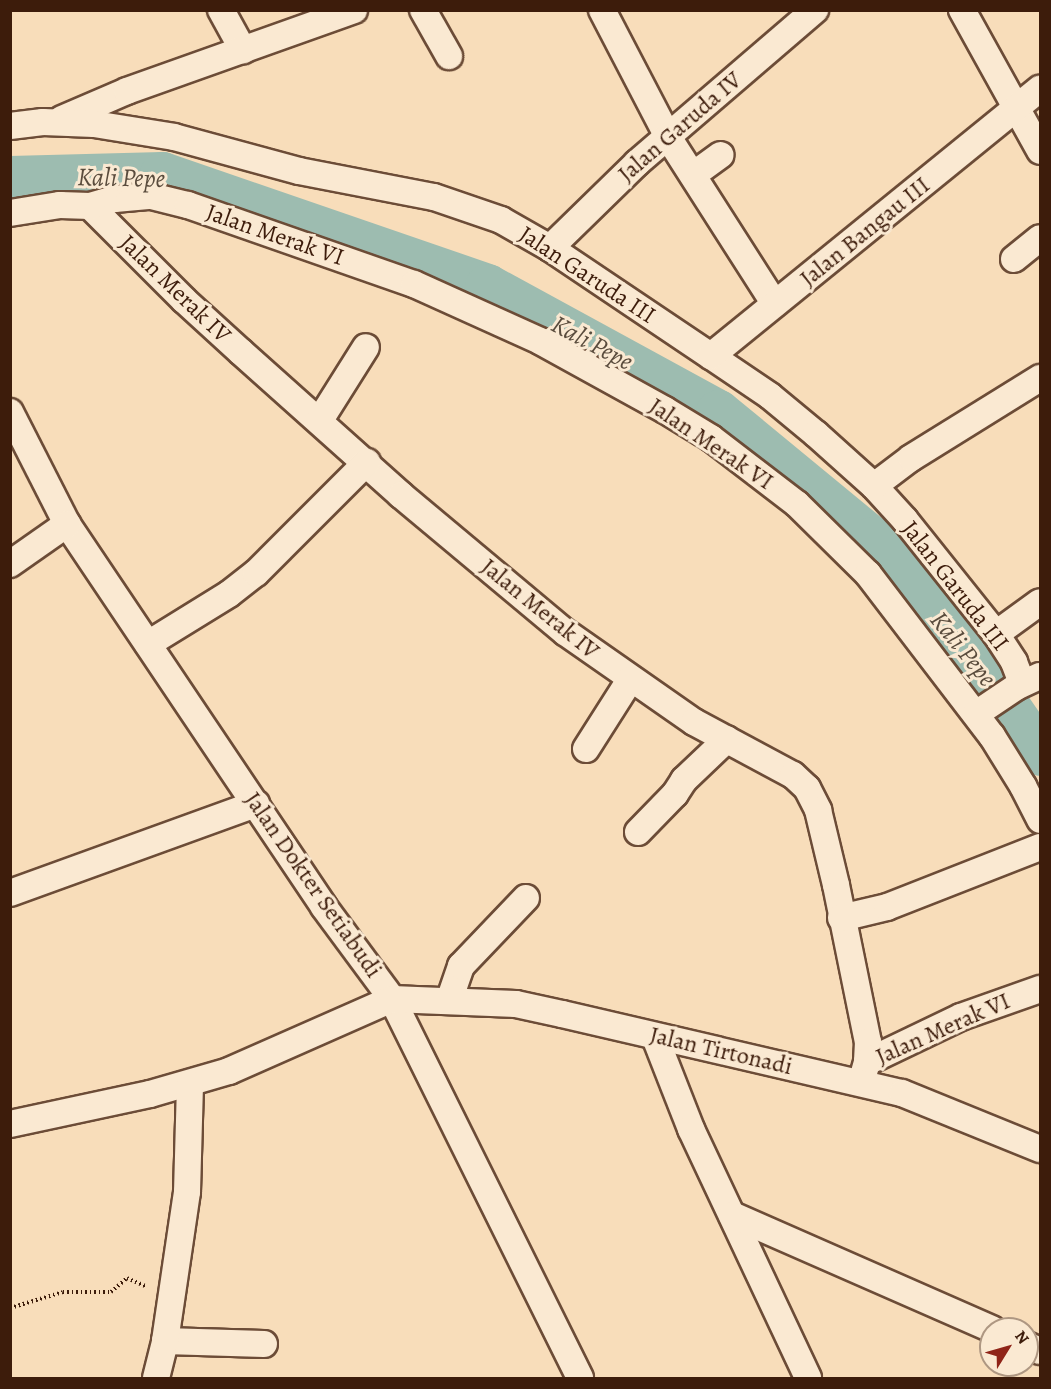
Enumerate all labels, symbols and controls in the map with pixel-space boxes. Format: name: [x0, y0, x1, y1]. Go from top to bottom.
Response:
street label: Jalan Garuda IV: [612, 65, 748, 189]
water label: Kali Pepe: [77, 162, 165, 194]
street label: Jalan Bangau III: [794, 171, 936, 293]
street label: Jalan Merak VI: [202, 198, 348, 272]
street label: Jalan Garuda III: [513, 220, 661, 330]
street label: Jalan Merak IV: [113, 229, 237, 349]
water label: Kali Pepe: [546, 309, 638, 377]
street label: Jalan Merak VI: [643, 392, 779, 496]
street label: Jalan Garuda III: [895, 515, 1015, 657]
street label: Jalan Merak IV: [475, 553, 605, 665]
water label: Kali Pepe: [923, 605, 1003, 693]
street label: Jalan Dokter Setiabudi: [238, 787, 388, 983]
street label: Jalan Merak VI: [871, 987, 1015, 1071]
street label: Jalan Tirtonadi: [647, 1021, 795, 1081]
north arrow: [979, 1317, 1039, 1377]
text: N: [1009, 1326, 1034, 1349]

